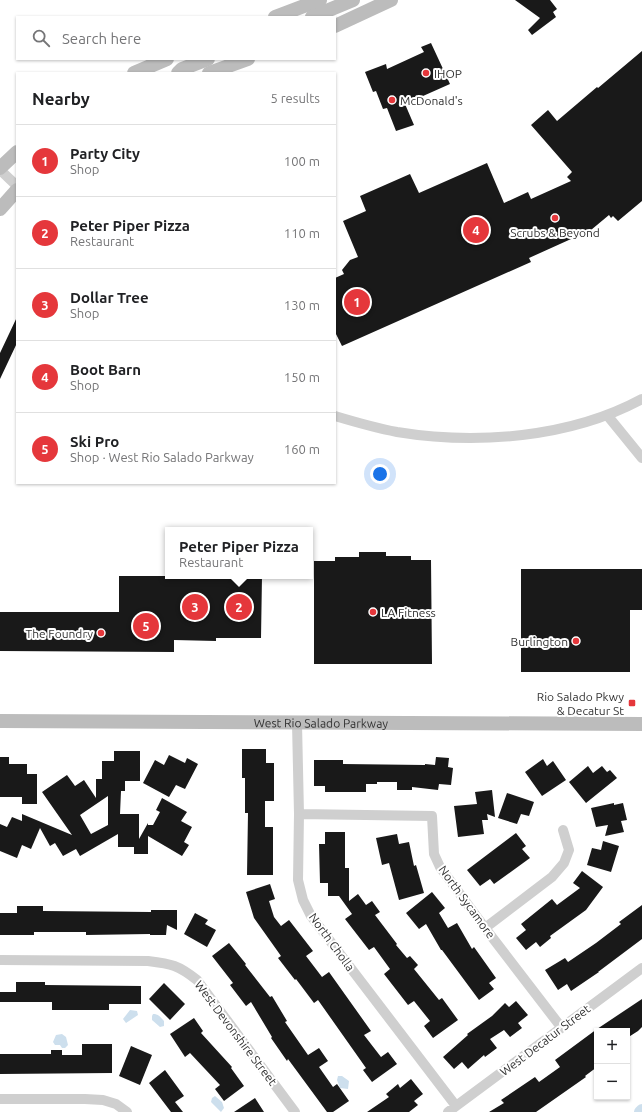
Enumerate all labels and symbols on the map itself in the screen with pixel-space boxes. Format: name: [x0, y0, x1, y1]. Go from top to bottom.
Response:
place label: IHOP: [434, 67, 462, 80]
marker: IHOP: [421, 68, 431, 78]
place label: McDonald's: [400, 94, 463, 107]
marker: McDonald's: [387, 95, 397, 105]
marker: Scrubs & Beyond: [550, 213, 560, 223]
pin: 4: [463, 215, 489, 245]
place label: Scrubs & Beyond: [510, 226, 600, 239]
pin: 1: [344, 287, 370, 317]
your location: [370, 464, 390, 484]
pin: 3: [182, 592, 208, 622]
pin: 2: [226, 592, 252, 622]
place label: LA Fitness: [381, 606, 436, 619]
marker: LA Fitness: [368, 607, 378, 617]
pin: 5: [133, 611, 159, 641]
place label: The Foundry: [25, 627, 93, 640]
marker: The Foundry: [96, 628, 106, 638]
place label: Burlington: [511, 635, 568, 648]
marker: Burlington: [571, 636, 581, 646]
place label: Rio Salado Pkwy & Decatur St: [537, 690, 624, 717]
marker: Rio Salado Pkwy & Decatur St: [627, 698, 637, 708]
street label: West Rio Salado Parkway: [254, 716, 388, 729]
street label: North Sycamore: [436, 863, 498, 941]
street label: North Cholla: [307, 911, 357, 973]
street label: West Devonshire Street: [192, 978, 280, 1088]
street label: West Decatur Street: [497, 1002, 593, 1078]

